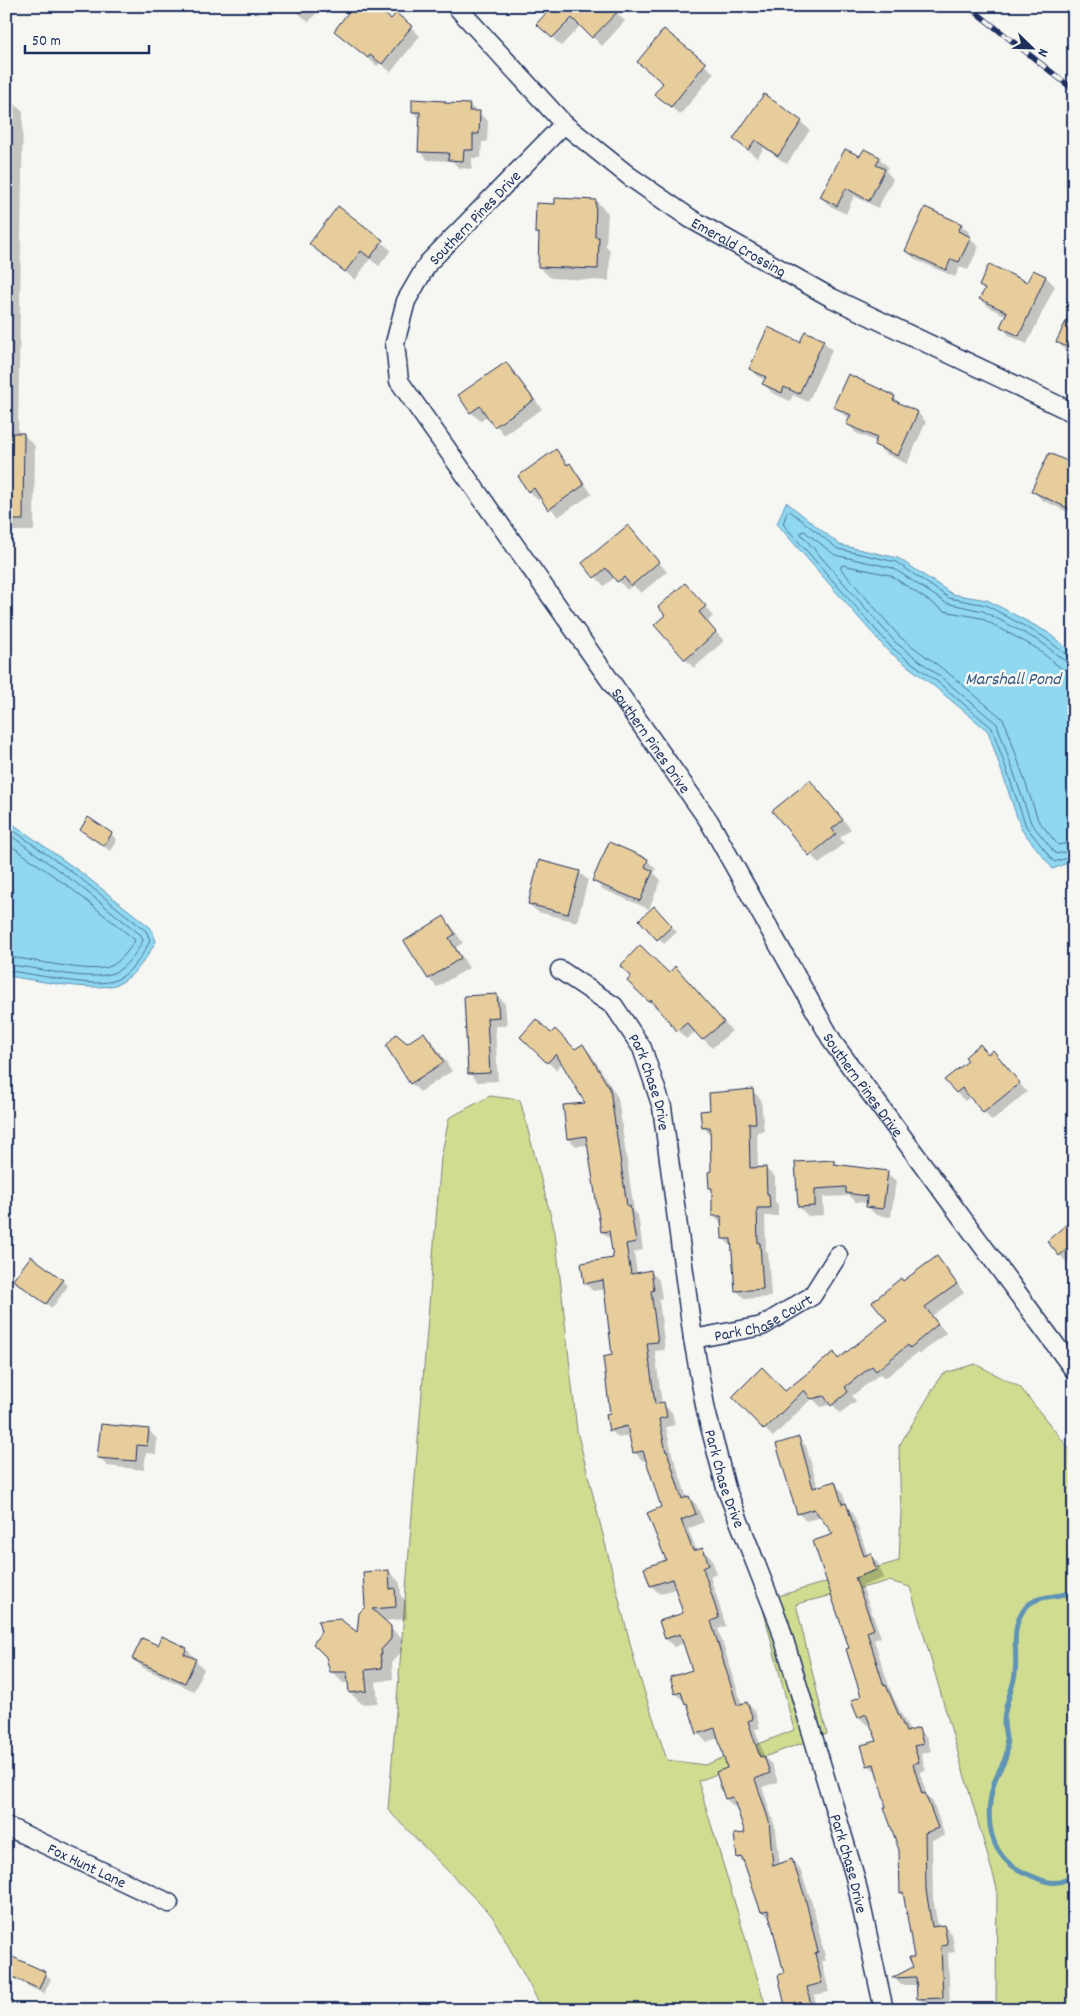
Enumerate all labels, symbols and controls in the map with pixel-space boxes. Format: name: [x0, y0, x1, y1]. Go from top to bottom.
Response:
scale bar: [25, 22, 149, 54]
north arrow: [1008, 22, 1058, 72]
text: 50 m: [32, 31, 61, 53]
text: N: [1032, 45, 1053, 59]
street label: Southern Pines Drive: [424, 166, 527, 271]
street label: Emerald Crossing: [686, 212, 790, 284]
water label: Marshall Pond: [965, 668, 1063, 693]
street label: Southern Pines Drive: [605, 684, 695, 799]
street label: Park Chase Drive: [621, 1029, 674, 1132]
street label: Southern Pines Drive: [816, 1029, 908, 1143]
street label: Park Chase Court: [712, 1289, 818, 1349]
street label: Park Chase Drive: [697, 1427, 750, 1532]
street label: Park Chase Drive: [823, 1812, 872, 1916]
street label: Fox Hunt Lane: [43, 1838, 129, 1895]

